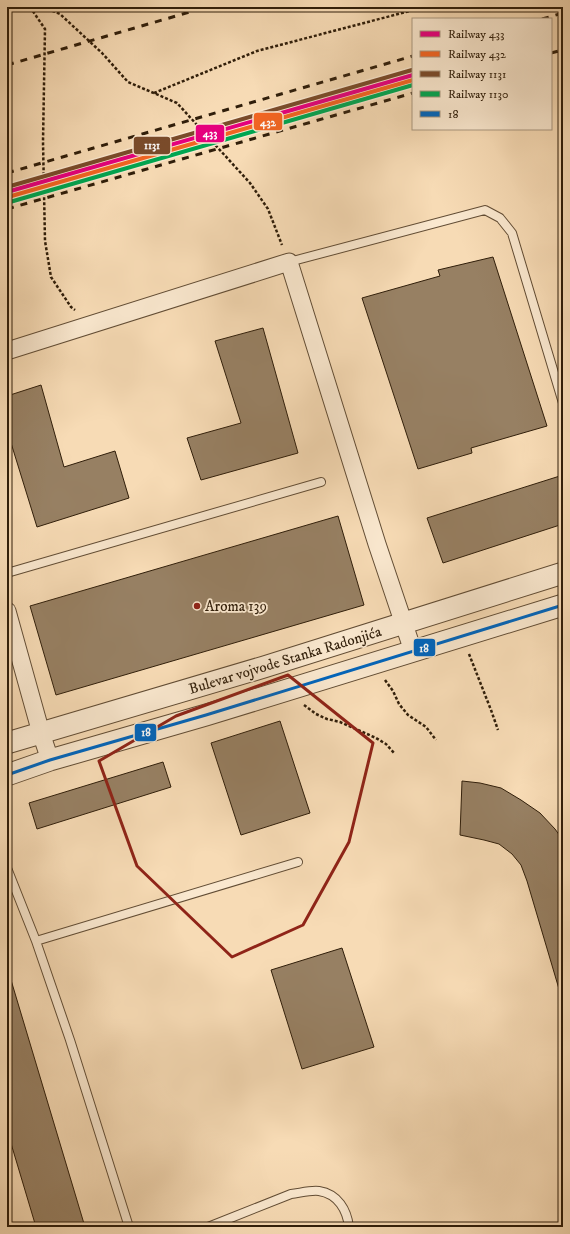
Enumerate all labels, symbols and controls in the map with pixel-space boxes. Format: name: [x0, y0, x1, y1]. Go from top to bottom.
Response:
legend: [412, 18, 552, 130]
text: Railway 433: [448, 27, 505, 42]
text: Railway 432: [448, 47, 506, 62]
text: Railway 1131: [448, 67, 506, 82]
text: Railway 1130: [448, 87, 508, 102]
text: 18: [448, 107, 458, 122]
line badge: 432: [253, 112, 283, 131]
text: 432: [259, 116, 277, 130]
line badge: 433: [195, 124, 225, 143]
text: 433: [202, 127, 217, 141]
line badge: 1131: [133, 136, 171, 155]
text: 1131: [144, 139, 160, 153]
place label: Aroma 139: [205, 597, 267, 616]
marker: Aroma 139: [192, 601, 202, 611]
street label: Bulevar vojvode Stanka Radonjića: [186, 622, 384, 699]
line badge: 18: [413, 638, 436, 657]
text: 18: [419, 642, 429, 656]
line badge: 18: [134, 723, 157, 742]
text: 18: [141, 726, 151, 740]

